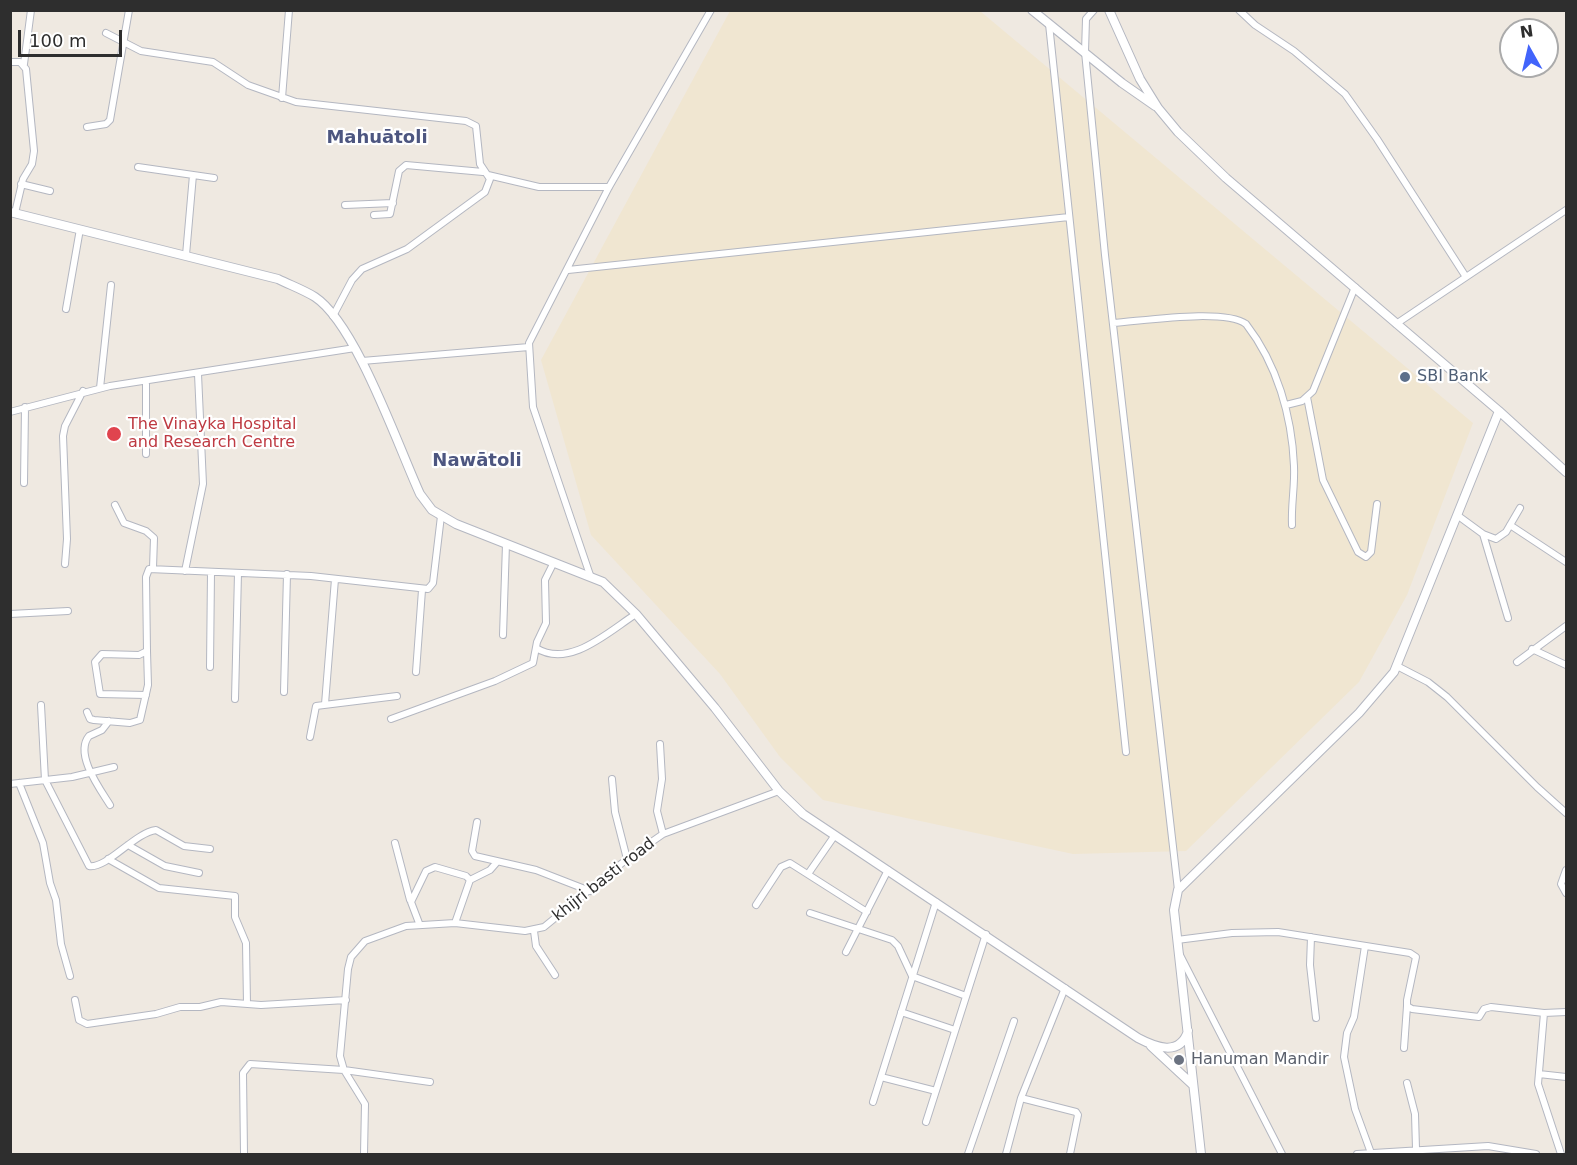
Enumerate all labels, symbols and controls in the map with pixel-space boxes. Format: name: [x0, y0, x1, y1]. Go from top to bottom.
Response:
scale bar: [21, 18, 124, 56]
north arrow: [1499, 18, 1559, 78]
text: N: [1519, 21, 1535, 42]
text: 100 m: [29, 30, 87, 51]
district label: Mahuātoli: [326, 127, 428, 149]
place label: SBI Bank: [1417, 367, 1488, 387]
marker: SBI Bank: [1398, 370, 1412, 384]
place label: The Vinayka Hospital and Research Centre: [128, 415, 296, 453]
marker: The Vinayka Hospital and Research Centre: [105, 425, 123, 443]
district label: Nawātoli: [432, 450, 522, 472]
street label: khijri basti road: [549, 834, 659, 926]
place label: Hanuman Mandir: [1191, 1050, 1329, 1070]
marker: Hanuman Mandir: [1172, 1053, 1186, 1067]

